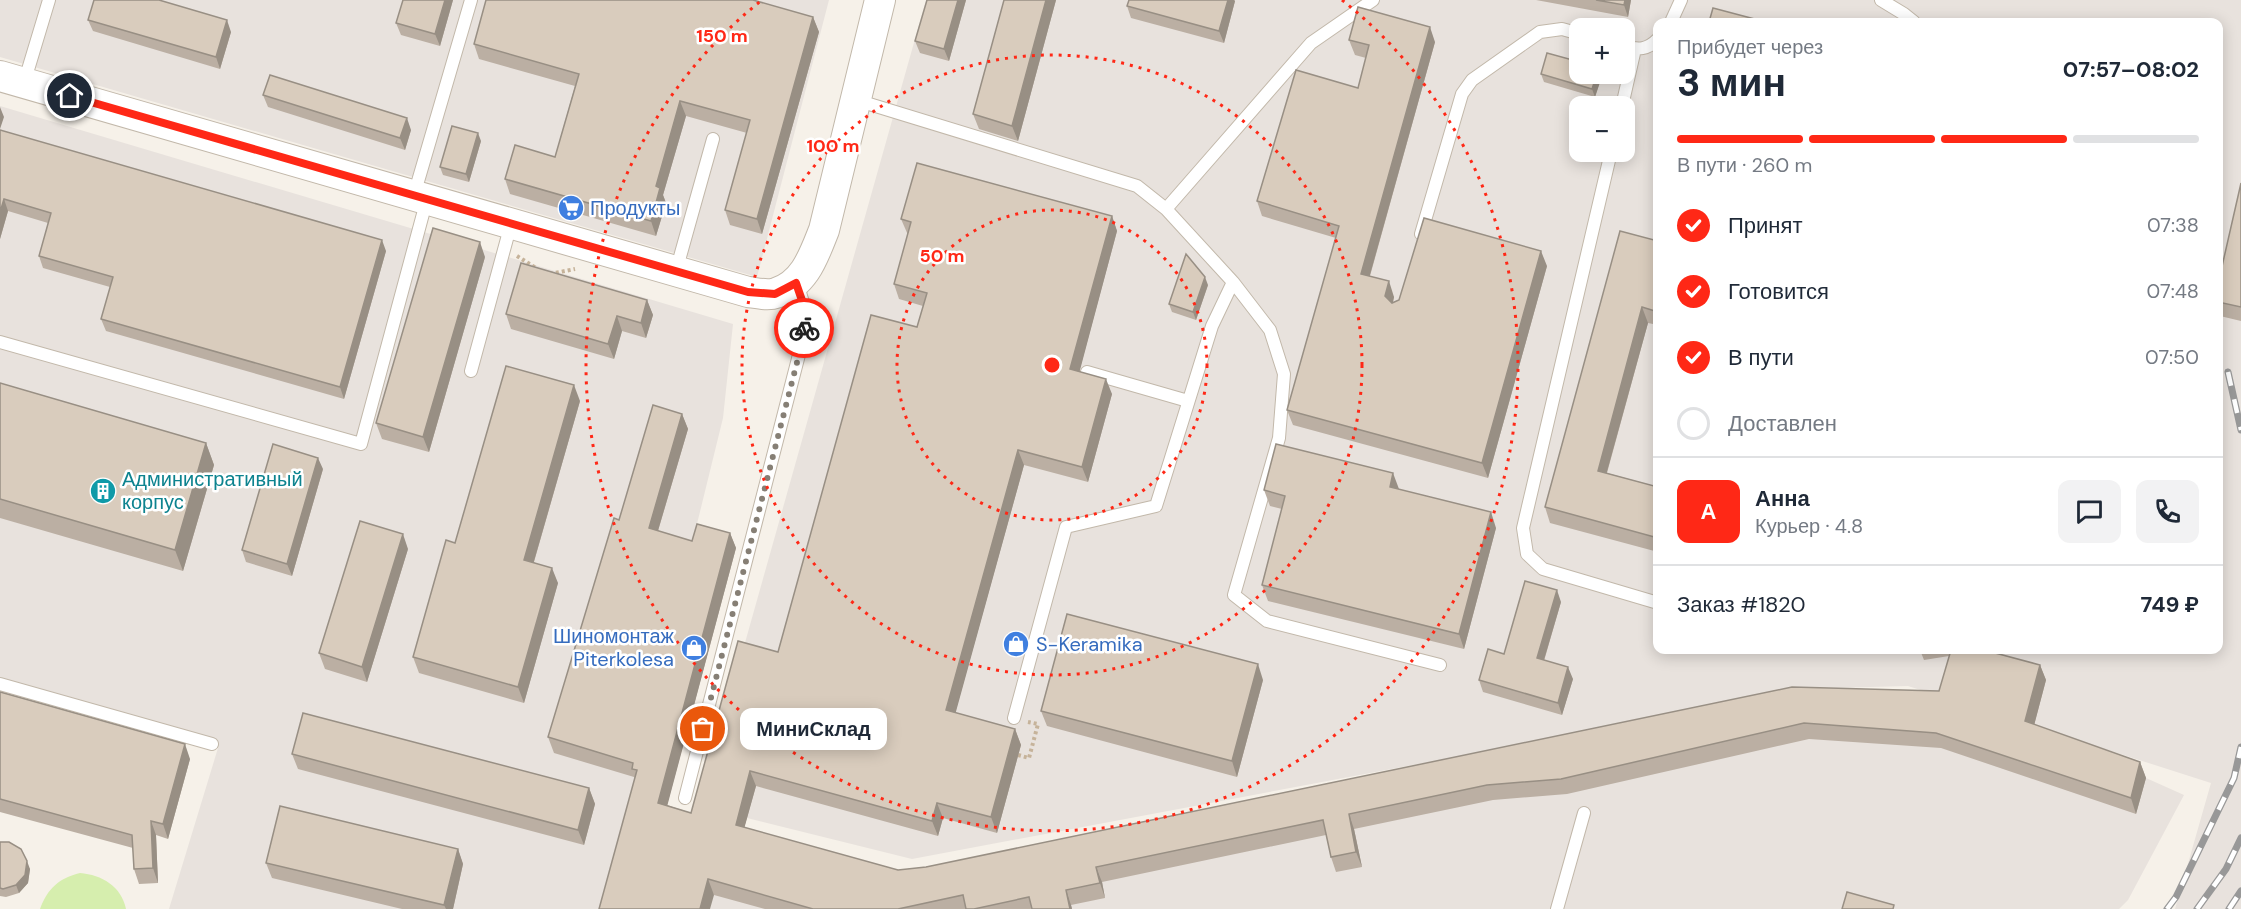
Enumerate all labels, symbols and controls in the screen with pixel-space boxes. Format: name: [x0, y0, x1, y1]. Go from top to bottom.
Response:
map controls: [1569, 18, 1635, 162]
button: +: [1569, 18, 1635, 84]
text: 150 m: [696, 24, 748, 48]
text: Прибудет через: [1677, 34, 1823, 60]
text: 07:57–08:02: [2063, 55, 2199, 84]
text: 3 мин: [1677, 57, 1786, 108]
pin: [44, 70, 95, 121]
icon: home: [53, 79, 86, 112]
button: −: [1569, 96, 1635, 162]
text: 100 m: [806, 134, 860, 158]
text: В пути · 260 m: [1677, 152, 1812, 178]
supermarket icon: Продукты: [556, 193, 586, 223]
place label: Продукты: [590, 195, 680, 221]
icon: check: [1677, 209, 1710, 242]
text: Принят: [1728, 211, 1802, 240]
text: 07:38: [2147, 212, 2199, 238]
text: 50 m: [919, 244, 965, 268]
icon: check: [1677, 275, 1710, 308]
text: Готовится: [1728, 277, 1829, 306]
text: 07:48: [2147, 278, 2199, 304]
courier: [774, 298, 834, 358]
icon: bike: [788, 312, 821, 345]
icon: check: [1677, 341, 1710, 374]
text: В пути: [1728, 343, 1794, 372]
text: 07:50: [2145, 344, 2199, 370]
centre of rings: [1042, 355, 1062, 375]
text: Доставлен: [1728, 409, 1837, 438]
place label: Административный корпус: [122, 466, 303, 515]
building icon: Административный корпус: [88, 476, 118, 506]
button: chat: [2058, 480, 2121, 543]
button: phone: [2136, 480, 2199, 543]
text: Анна: [1755, 484, 1810, 513]
text: А: [1701, 497, 1716, 526]
text: Курьер · 4.8: [1755, 513, 1863, 539]
text: Заказ #1820: [1677, 590, 1806, 619]
text: 749 ₽: [2141, 590, 2199, 619]
place label: Шиномонтаж Piterkolesa: [553, 623, 675, 672]
shop icon: S-Keramika: [1001, 629, 1031, 659]
place label: S-Keramika: [1036, 631, 1143, 657]
shop icon: Шиномонтаж Piterkolesa: [679, 633, 709, 663]
pin: [677, 703, 728, 754]
callout: МиниСклад: [739, 708, 886, 750]
icon: bag: [686, 712, 719, 745]
text: МиниСклад: [756, 716, 871, 742]

